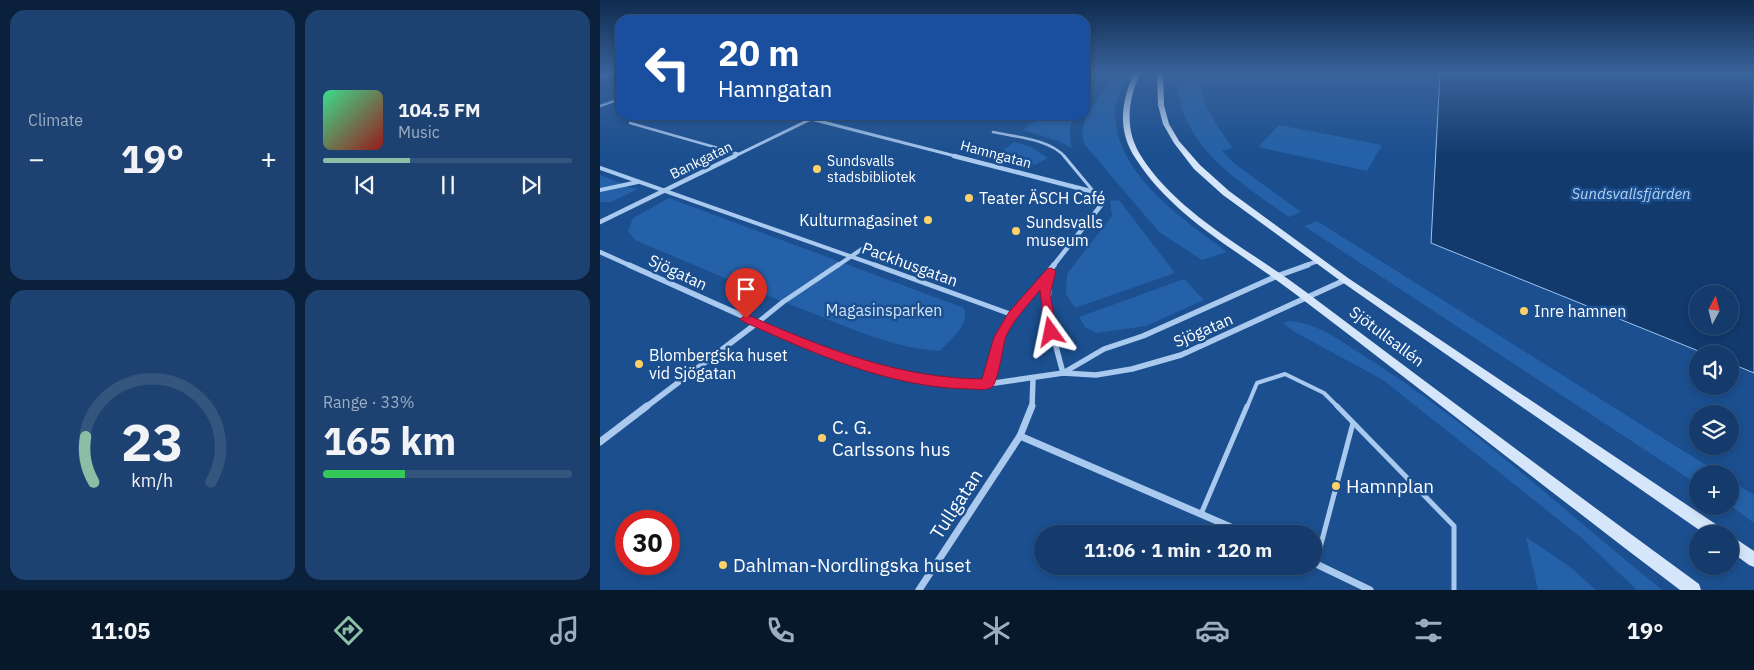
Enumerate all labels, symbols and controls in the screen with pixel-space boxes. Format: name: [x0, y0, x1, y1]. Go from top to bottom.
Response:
text: 20 m: [718, 30, 800, 76]
icon: left: [635, 35, 700, 100]
text: Hamngatan: [718, 74, 832, 103]
text: 104.5 FM: [398, 98, 481, 122]
text: Climate: [28, 110, 83, 130]
text: Music: [398, 122, 440, 142]
text: 19°: [121, 134, 184, 183]
street label: Hamngatan: [959, 136, 1033, 172]
street label: Bankgatan: [667, 137, 735, 183]
text: −: [28, 140, 45, 177]
text: +: [260, 140, 277, 177]
place label: Sundsvalls stadsbibliotek: [827, 152, 916, 186]
marker: Sundsvalls stadsbibliotek: [811, 163, 823, 175]
icon: previous: [351, 171, 379, 199]
icon: pause: [434, 171, 462, 199]
icon: next: [517, 171, 545, 199]
water label: Sundsvallsfjärden: [1571, 184, 1691, 203]
place label: Teater ÄSCH Café: [979, 188, 1106, 208]
marker: Teater ÄSCH Café: [963, 192, 975, 204]
place label: Kulturmagasinet: [799, 210, 918, 230]
place label: Sundsvalls museum: [1026, 212, 1103, 250]
marker: Kulturmagasinet: [922, 214, 934, 226]
marker: Sundsvalls museum: [1010, 225, 1022, 237]
street label: Packhusgatan: [859, 237, 961, 291]
street label: Sjögatan: [645, 250, 711, 294]
pin: [725, 268, 767, 319]
icon: arrive: [732, 275, 760, 303]
north arrow: [1689, 285, 1739, 335]
map controls: [1689, 285, 1739, 575]
park label: Magasinsparken: [826, 300, 942, 320]
street label: Sjötullsallén: [1346, 301, 1428, 371]
place label: Inre hamnen: [1534, 301, 1626, 321]
position arrow: [1024, 305, 1076, 357]
marker: Inre hamnen: [1518, 305, 1530, 317]
street label: Sjögatan: [1170, 309, 1236, 351]
place label: Blombergska huset vid Sjögatan: [649, 345, 788, 383]
button: sound: [1689, 345, 1739, 395]
marker: Blombergska huset vid Sjögatan: [633, 358, 645, 370]
text: Range · 33%: [323, 392, 415, 412]
button: layers: [1689, 405, 1739, 455]
text: 23: [121, 408, 184, 475]
place label: C. G. Carlssons hus: [832, 415, 950, 461]
text: 165 km: [323, 416, 456, 465]
marker: C. G. Carlssons hus: [816, 432, 828, 444]
street label: Tullgatan: [925, 464, 987, 544]
button: +: [1689, 465, 1739, 515]
text: km/h: [132, 469, 174, 492]
place label: Hamnplan: [1346, 474, 1434, 498]
marker: Hamnplan: [1330, 480, 1342, 492]
speed limit sign: 30: [615, 510, 680, 575]
button: −: [1689, 525, 1739, 575]
text: 11:06 · 1 min · 120 m: [1084, 538, 1272, 562]
place label: Dahlman-Nordlingska huset: [733, 553, 971, 577]
marker: Dahlman-Nordlingska huset: [717, 559, 729, 571]
icon: directions: [331, 613, 366, 648]
icon: music: [547, 613, 582, 648]
icon: phone: [763, 613, 798, 648]
icon: climate: [979, 613, 1014, 648]
icon: car: [1195, 613, 1230, 648]
icon: filters: [1411, 613, 1446, 648]
text: 11:05: [90, 616, 151, 645]
text: 19°: [1627, 616, 1663, 645]

